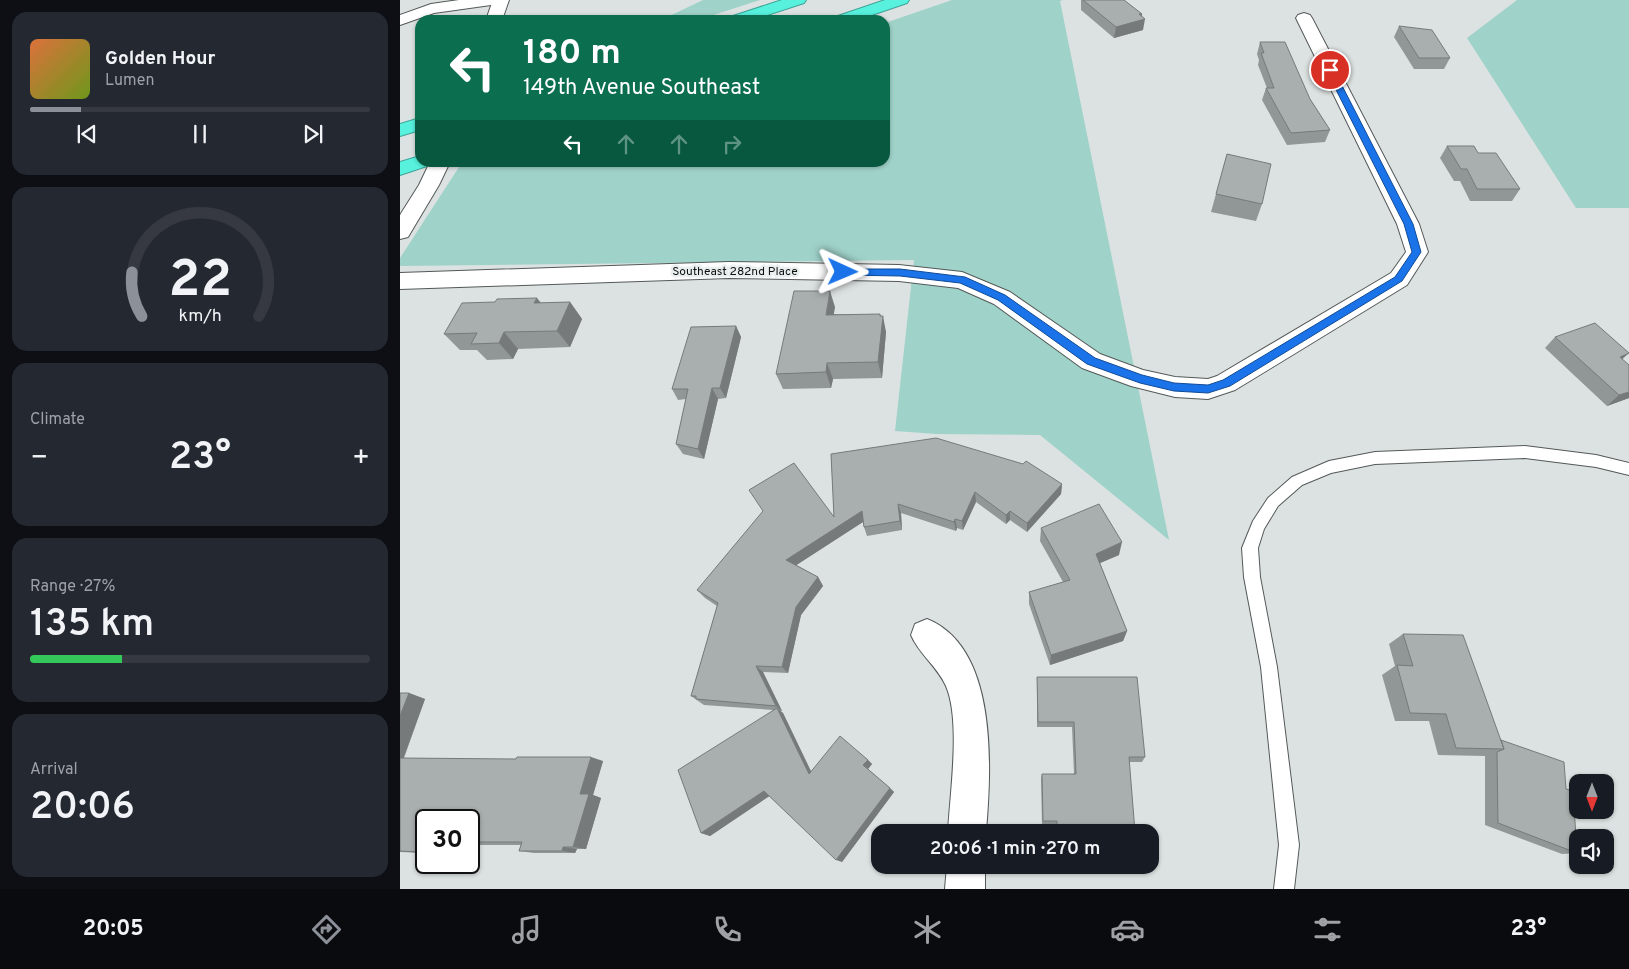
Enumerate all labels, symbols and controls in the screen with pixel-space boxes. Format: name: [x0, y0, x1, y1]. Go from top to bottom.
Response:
text: 180 m: [523, 32, 621, 76]
icon: left: [440, 35, 505, 100]
text: Golden Hour: [105, 47, 216, 71]
pin: [1309, 49, 1351, 91]
icon: arrive: [1316, 56, 1344, 84]
text: Lumen: [105, 71, 155, 91]
text: 149th Avenue Southeast: [523, 75, 760, 102]
icon: previous: [73, 120, 101, 148]
icon: pause: [186, 120, 214, 148]
icon: next: [299, 120, 327, 148]
icon: left: [559, 130, 587, 158]
icon: ahead: [612, 130, 640, 158]
icon: ahead: [665, 130, 693, 158]
icon: right: [718, 130, 746, 158]
position arrow: [816, 245, 868, 297]
text: 22: [168, 249, 232, 315]
street label: Southeast 282nd Place: [672, 264, 798, 280]
text: km/h: [178, 305, 222, 328]
text: Climate: [30, 410, 85, 430]
text: 23°: [169, 434, 231, 483]
text: −: [30, 441, 48, 477]
text: +: [352, 441, 370, 477]
text: Range · 27%: [30, 577, 115, 597]
text: 135 km: [30, 601, 154, 650]
text: Arrival: [30, 760, 78, 780]
north arrow: [1569, 774, 1614, 819]
map controls: [1569, 774, 1614, 874]
text: 20:06: [30, 784, 135, 833]
speed limit sign: 30: [415, 809, 480, 874]
button: sound: [1569, 829, 1614, 874]
text: 20:06 · 1 min · 270 m: [930, 837, 1100, 861]
icon: directions: [309, 912, 344, 947]
icon: music: [509, 912, 544, 947]
icon: phone: [710, 912, 745, 947]
icon: climate: [910, 912, 945, 947]
icon: car: [1110, 912, 1145, 947]
icon: filters: [1310, 912, 1345, 947]
text: 20:05: [83, 916, 144, 943]
text: 23°: [1511, 916, 1546, 943]

